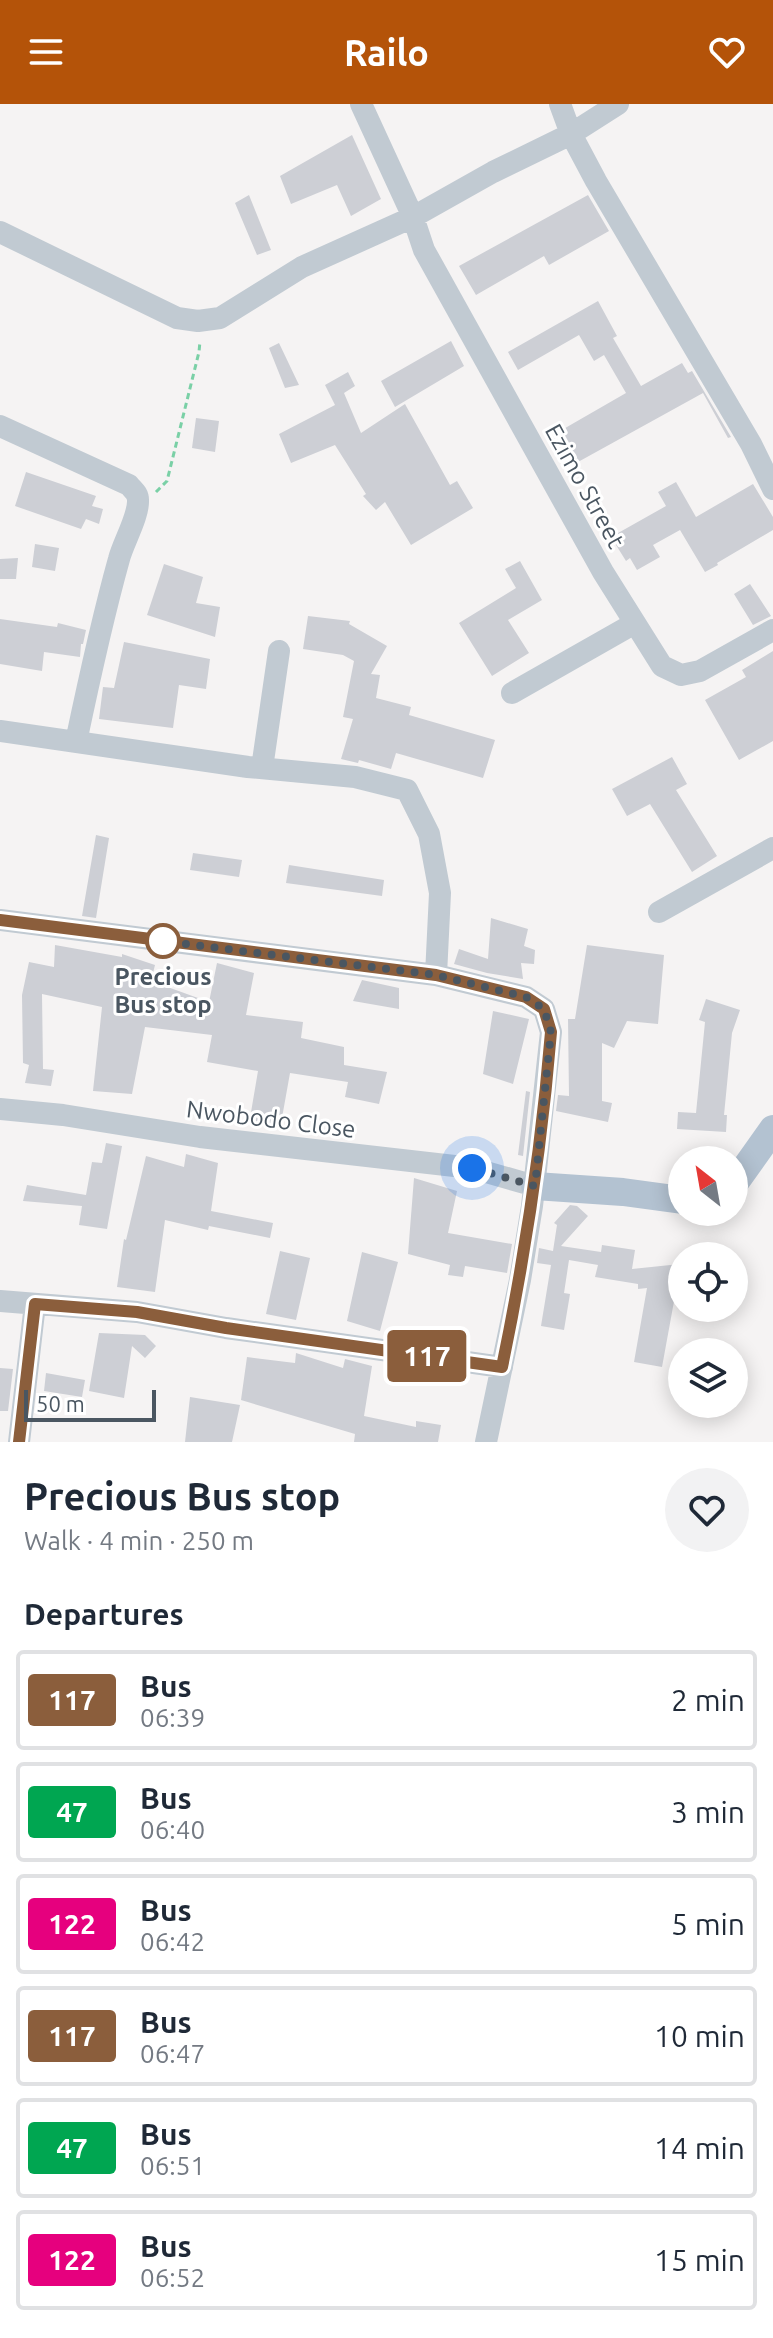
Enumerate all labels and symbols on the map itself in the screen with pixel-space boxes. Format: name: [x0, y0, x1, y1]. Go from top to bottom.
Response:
street label: Ezimo Street: [540, 419, 630, 553]
marker: Precious Bus stop: [146, 924, 180, 958]
place label: Precious Bus stop: [114, 963, 212, 1018]
street label: Nwobodo Close: [185, 1095, 357, 1143]
north arrow: [668, 1146, 748, 1226]
your location: [452, 1148, 492, 1188]
line badge: 117: [381, 1330, 473, 1382]
scale bar: [24, 1386, 156, 1422]

